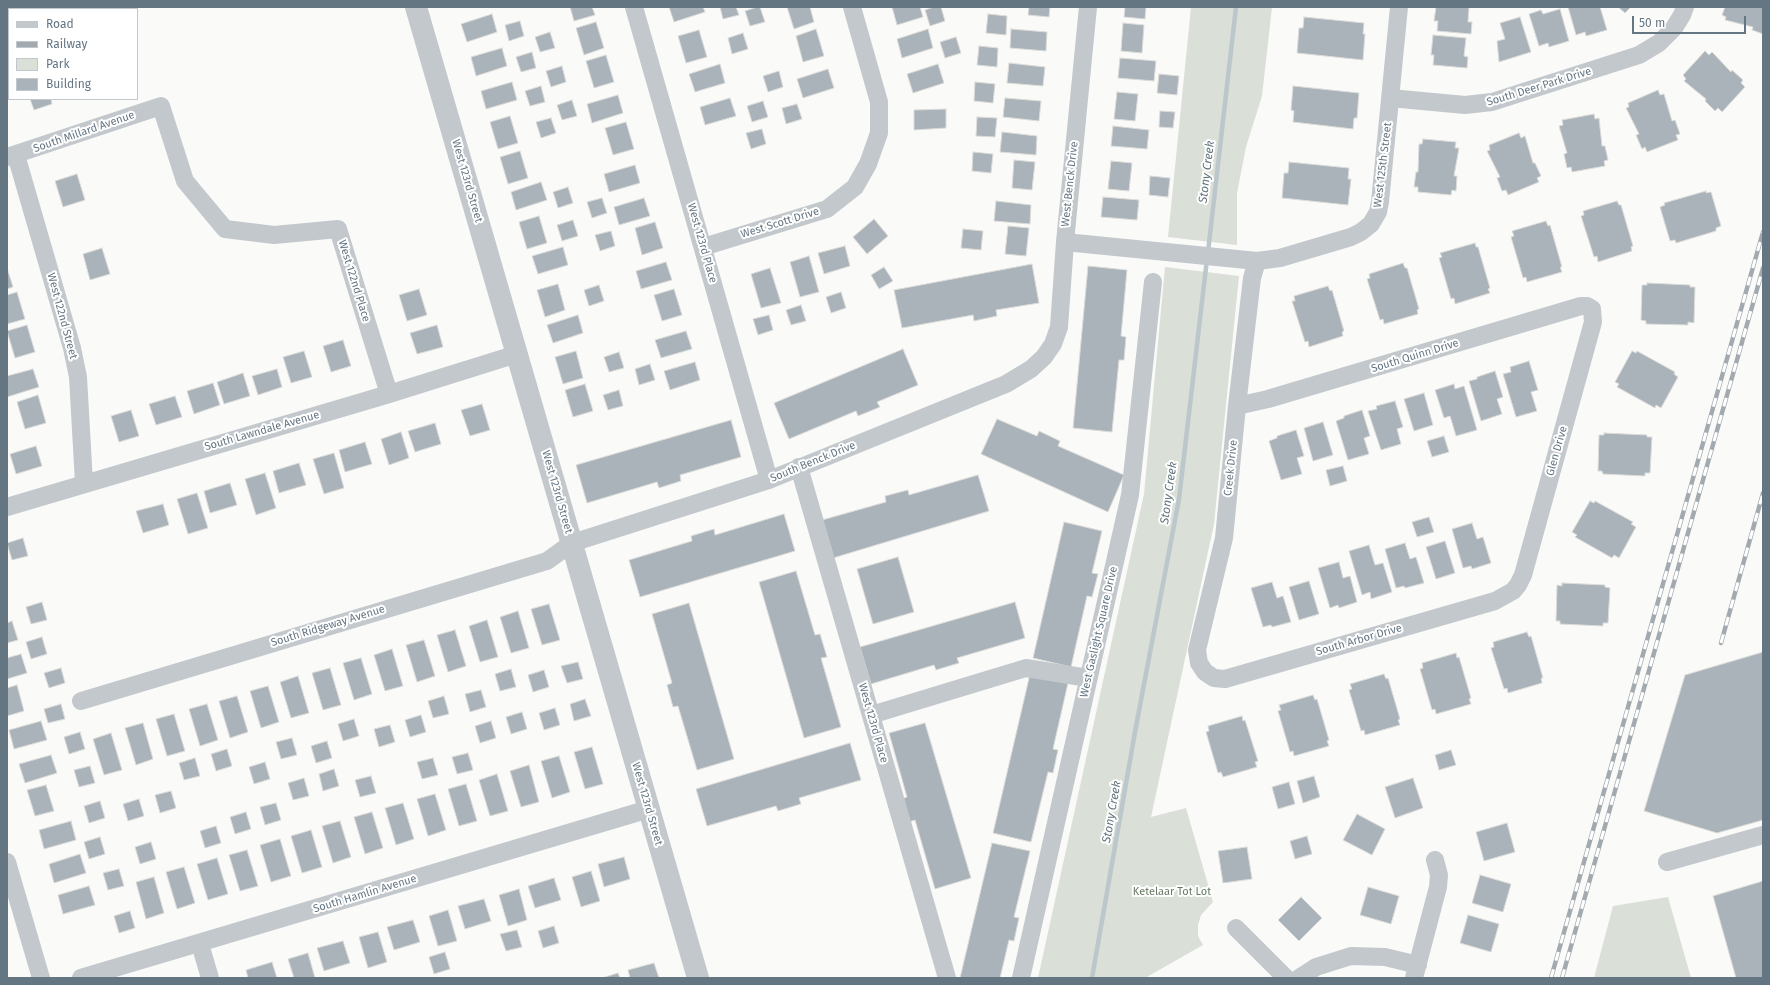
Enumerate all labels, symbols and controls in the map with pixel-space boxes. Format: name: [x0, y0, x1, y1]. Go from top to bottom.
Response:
legend: [8, 8, 138, 100]
scale bar: [1634, 8, 1748, 34]
text: 50 m: [1639, 16, 1665, 30]
text: Road: [46, 17, 74, 31]
text: Railway: [46, 37, 87, 51]
text: Park: [46, 57, 70, 71]
street label: South Deer Park Drive: [1485, 65, 1593, 109]
text: Building: [46, 77, 91, 91]
street label: South Millard Avenue: [32, 108, 136, 156]
street label: West 125th Street: [1371, 122, 1395, 208]
street label: West 123rd Street: [449, 138, 485, 224]
water label: Stony Creek: [1196, 140, 1218, 204]
street label: West Benck Drive: [1059, 141, 1081, 227]
street label: West 123rd Place: [684, 202, 720, 284]
street label: West Scott Drive: [739, 205, 821, 241]
street label: West 122nd Place: [335, 238, 373, 324]
street label: West 122nd Street: [44, 272, 80, 360]
street label: South Quinn Drive: [1370, 336, 1460, 376]
street label: South Lawndale Avenue: [203, 408, 321, 454]
street label: Glen Drive: [1544, 425, 1570, 477]
street label: South Benck Drive: [768, 439, 858, 485]
street label: Creek Drive: [1221, 439, 1241, 497]
street label: West 123rd Street: [539, 449, 575, 535]
water label: Stony Creek: [1157, 461, 1181, 525]
street label: West Gaslight Square Drive: [1078, 565, 1120, 699]
street label: South Ridgeway Avenue: [269, 602, 387, 650]
street label: South Arbor Drive: [1315, 621, 1403, 659]
street label: West 123rd Place: [855, 682, 891, 764]
street label: West 123rd Street: [629, 761, 665, 847]
water label: Stony Creek: [1099, 780, 1125, 844]
street label: South Hamlin Avenue: [312, 872, 418, 916]
park label: Ketelaar Tot Lot: [1133, 885, 1211, 899]

